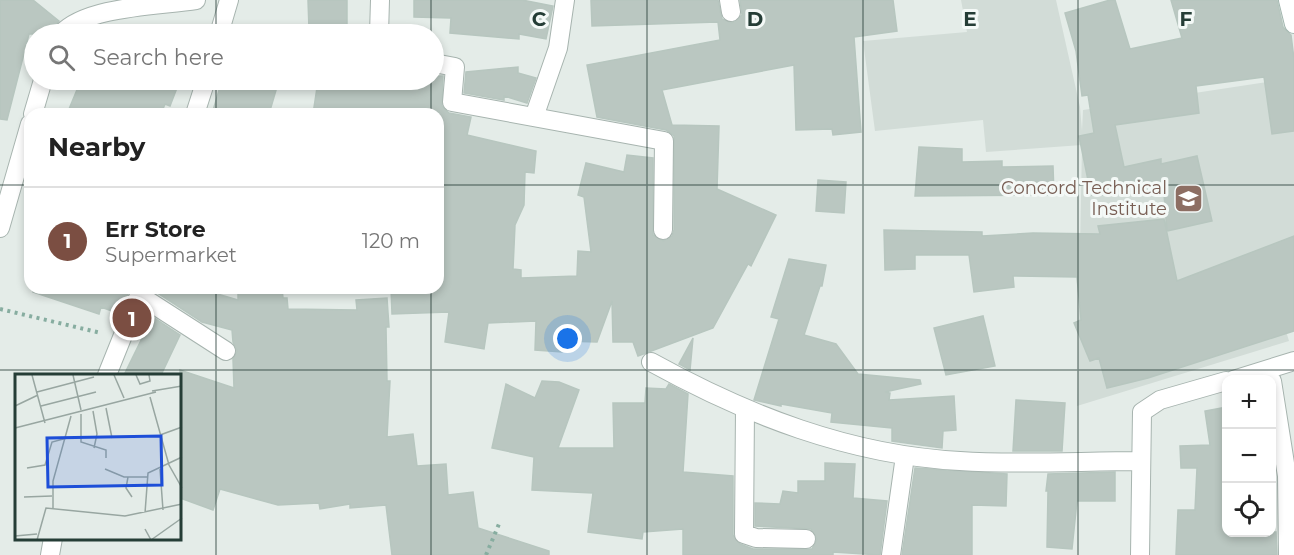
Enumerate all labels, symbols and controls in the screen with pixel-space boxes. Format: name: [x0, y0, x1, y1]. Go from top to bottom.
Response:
text: C: [532, 7, 547, 31]
text: D: [747, 7, 763, 31]
text: E: [963, 7, 977, 31]
text: F: [1180, 7, 1193, 31]
search box: [24, 24, 444, 90]
icon: search: [45, 41, 78, 74]
text: Search here: [93, 44, 224, 71]
text: Nearby: [48, 131, 145, 163]
place label: Concord Technical Institute: [1001, 177, 1167, 220]
school or university icon: Concord Technical Institute: [1172, 182, 1204, 214]
text: Err Store: [105, 216, 206, 243]
text: 1: [64, 229, 71, 253]
text: 120 m: [362, 229, 420, 253]
text: Supermarket: [105, 243, 237, 267]
pin: 1: [112, 296, 152, 340]
your location: [553, 324, 582, 353]
inset map: [15, 374, 182, 540]
map controls: [1222, 375, 1276, 537]
button: +: [1222, 375, 1276, 429]
button: −: [1222, 429, 1276, 483]
button: locate: [1222, 483, 1276, 537]

